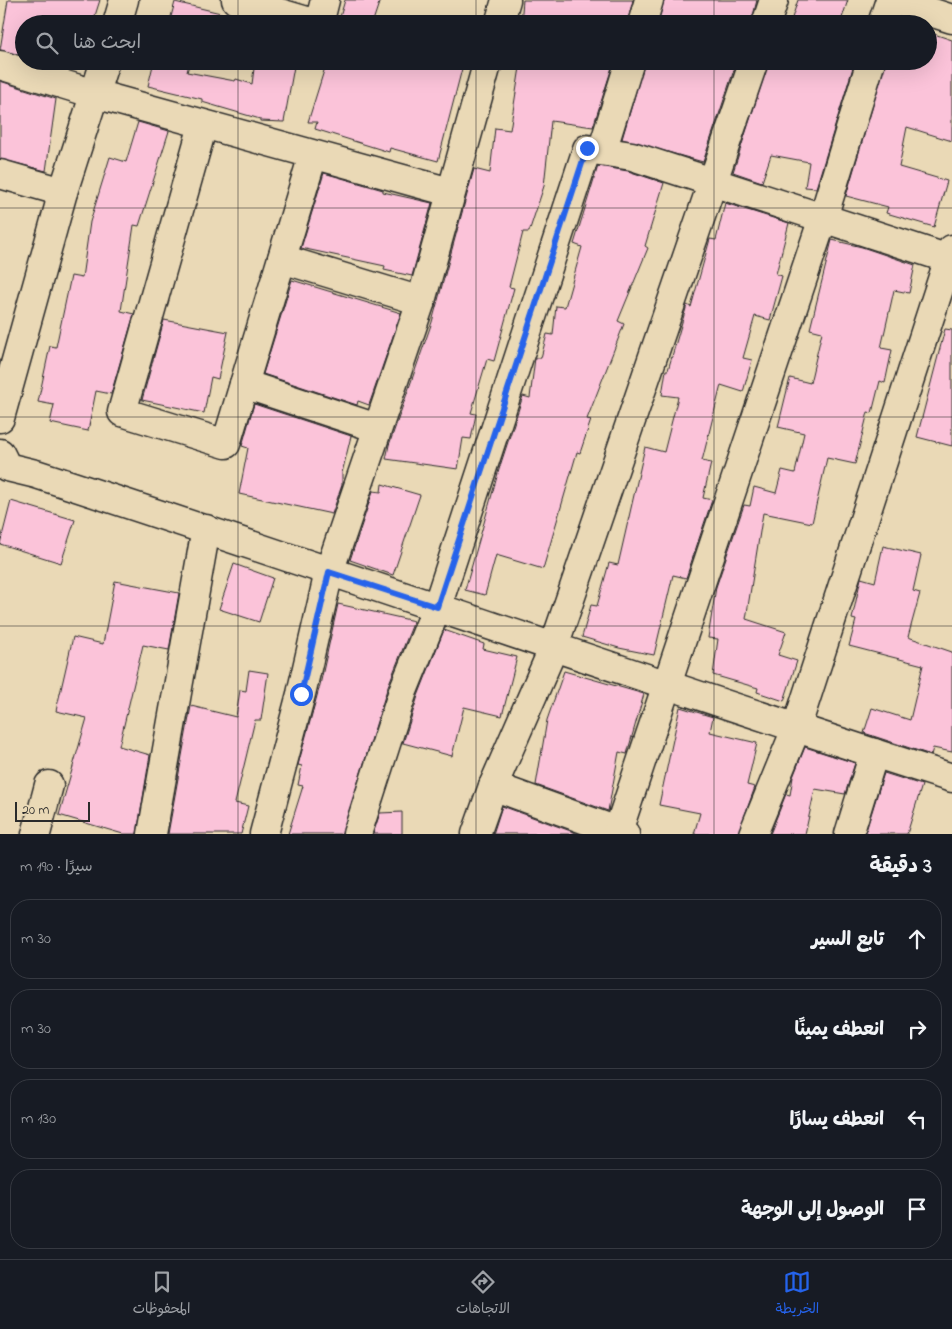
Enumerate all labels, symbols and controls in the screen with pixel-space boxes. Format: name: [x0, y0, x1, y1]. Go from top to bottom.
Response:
search box: [15, 15, 937, 70]
icon: search: [33, 29, 61, 57]
text: ابحث هنا: [73, 30, 141, 57]
route end: [576, 137, 599, 160]
route start: [290, 683, 313, 706]
scale bar: [15, 799, 90, 822]
text: 20 m: [22, 800, 49, 821]
text: 3 دقيقة: [870, 852, 932, 882]
text: سيرًا · 190 m: [20, 855, 93, 879]
icon: ahead: [903, 925, 931, 953]
text: 30 m: [21, 927, 51, 951]
text: تابع السير: [812, 927, 884, 954]
icon: right: [903, 1015, 931, 1043]
text: 30 m: [21, 1017, 51, 1041]
text: انعطف يمينًا: [794, 1017, 884, 1044]
icon: left: [903, 1105, 931, 1133]
text: 130 m: [21, 1107, 56, 1131]
text: انعطف يسارًا: [789, 1107, 884, 1134]
icon: arrive: [903, 1195, 931, 1223]
text: الوصول إلى الوجهة: [741, 1197, 884, 1224]
tab: المحفوظات: [133, 1268, 190, 1321]
tab: الاتجاهات: [456, 1268, 510, 1321]
tab: الخريطة: [776, 1268, 819, 1321]

